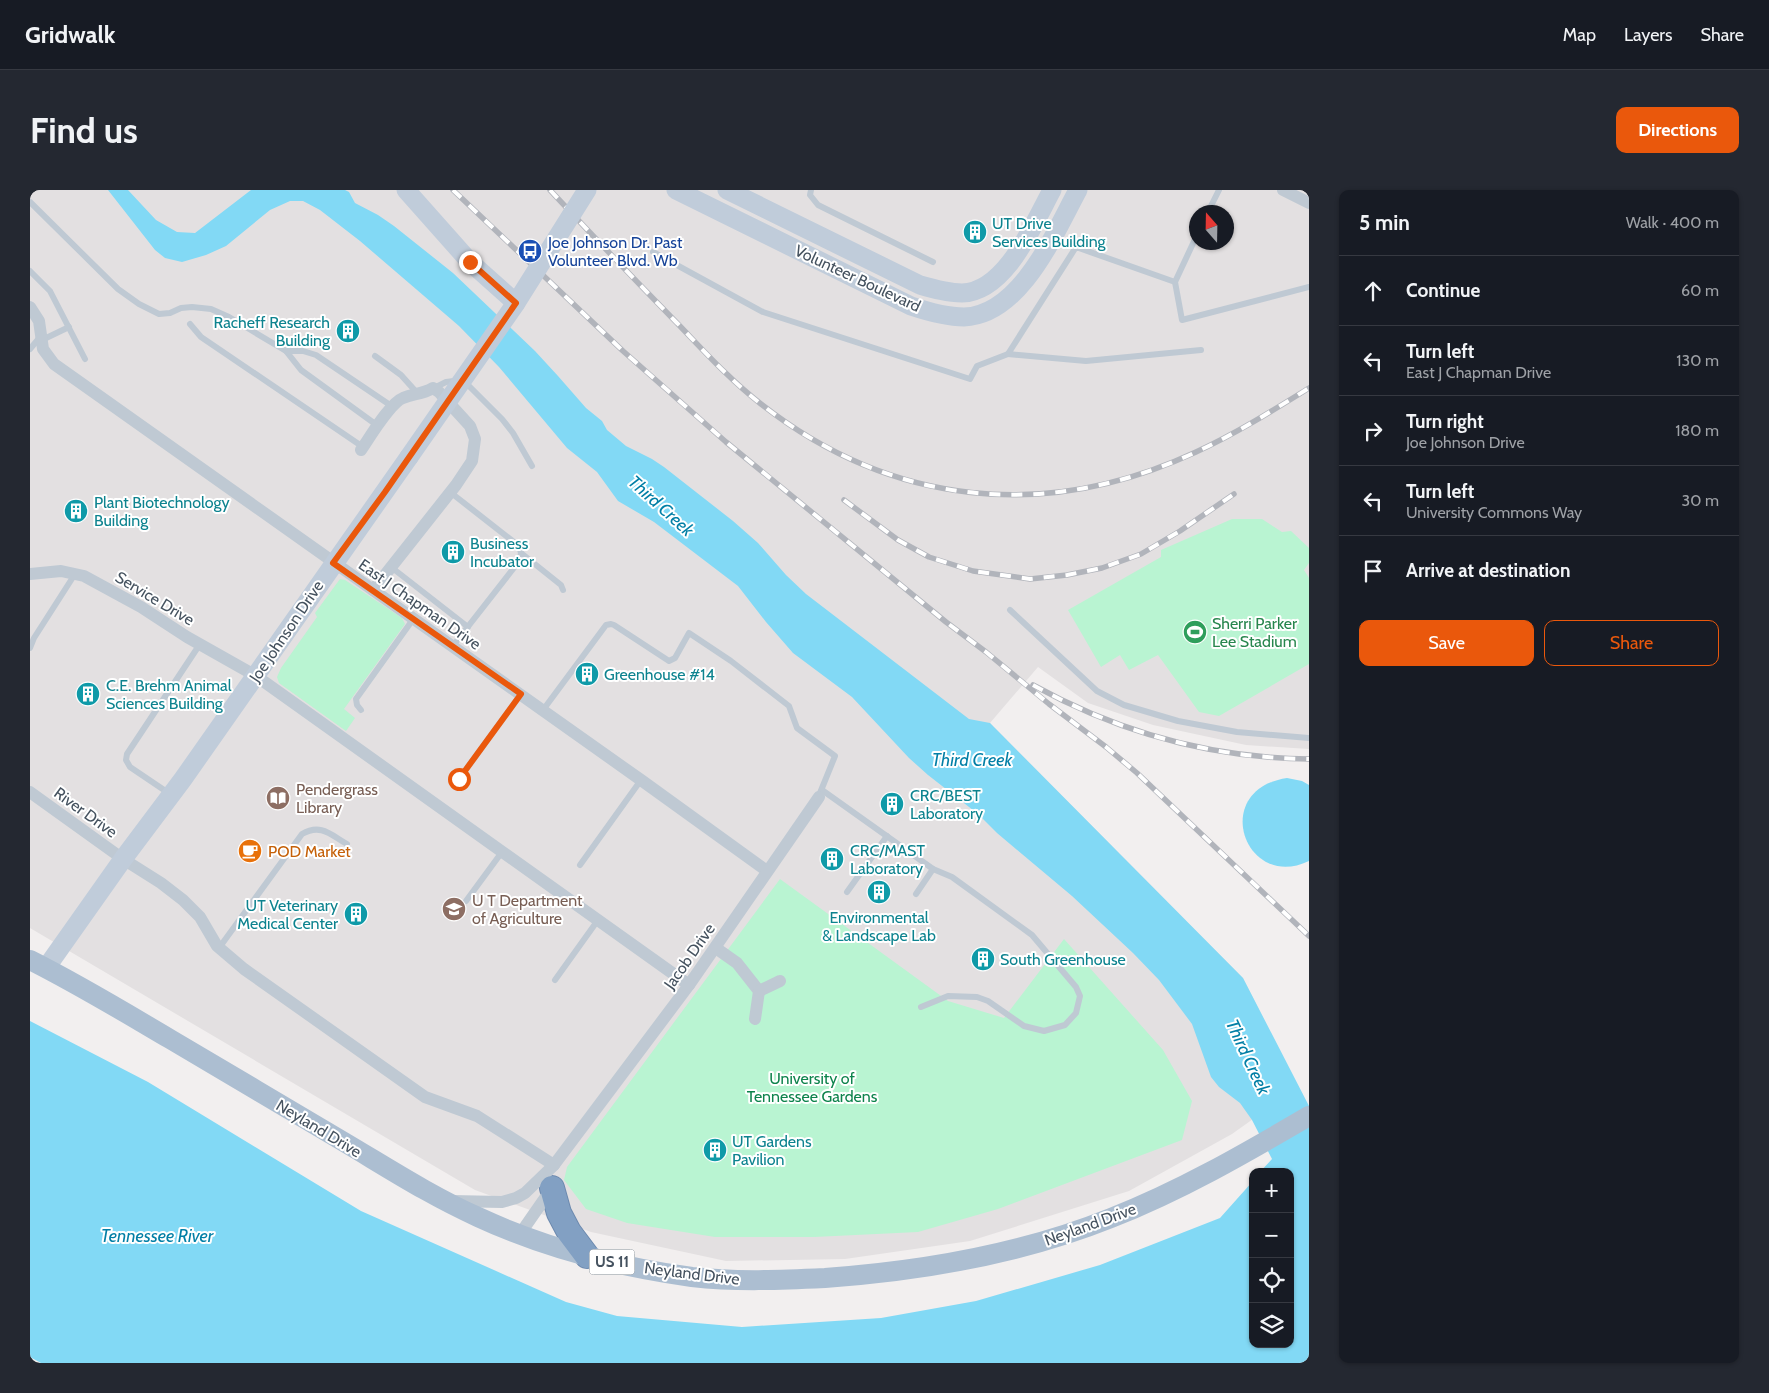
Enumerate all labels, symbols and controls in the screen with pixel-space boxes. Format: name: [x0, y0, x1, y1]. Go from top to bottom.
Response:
text: Gridwalk: [25, 20, 115, 49]
text: Map: [1563, 24, 1596, 46]
text: Layers: [1624, 24, 1673, 46]
text: Share: [1701, 24, 1744, 46]
button: Directions: [1616, 107, 1739, 153]
text: Find us: [30, 109, 138, 152]
north arrow: [1189, 205, 1234, 250]
text: 5 min: [1359, 210, 1410, 235]
text: Walk · 400 m: [1626, 213, 1719, 232]
place label: UT Drive Services Building: [992, 214, 1107, 251]
building icon: UT Drive Services Building: [962, 219, 988, 245]
place label: Joe Johnson Dr. Past Volunteer Blvd. Wb: [547, 233, 683, 270]
bus stop icon: Joe Johnson Dr. Past Volunteer Blvd. Wb: [517, 238, 543, 264]
street label: Volunteer Boulevard: [792, 241, 924, 316]
route end: [459, 251, 482, 274]
icon: ahead: [1359, 277, 1387, 305]
text: Continue: [1406, 279, 1480, 302]
text: 60 m: [1681, 281, 1719, 300]
place label: Racheff Research Building: [214, 313, 331, 350]
building icon: Racheff Research Building: [335, 318, 361, 344]
text: Turn left: [1406, 340, 1474, 363]
icon: left: [1359, 347, 1387, 375]
text: 130 m: [1676, 351, 1719, 370]
text: East J Chapman Drive: [1406, 363, 1551, 382]
text: Turn right: [1406, 410, 1484, 433]
icon: right: [1359, 417, 1387, 445]
text: 180 m: [1675, 421, 1719, 440]
text: Joe Johnson Drive: [1406, 433, 1525, 452]
water label: Third Creek: [624, 471, 699, 542]
text: Turn left: [1406, 480, 1474, 503]
icon: left: [1359, 487, 1387, 515]
text: 30 m: [1682, 491, 1719, 510]
place label: Plant Biotechnology Building: [94, 493, 230, 530]
building icon: Plant Biotechnology Building: [63, 498, 89, 524]
text: University Commons Way: [1406, 503, 1582, 522]
place label: Business Incubator: [470, 534, 535, 571]
building icon: Business Incubator: [440, 539, 466, 565]
street label: East J Chapman Drive: [355, 555, 485, 654]
icon: arrive: [1359, 557, 1387, 585]
text: Arrive at destination: [1406, 559, 1570, 582]
street label: Service Drive: [112, 567, 198, 629]
street label: Joe Johnson Drive: [245, 577, 327, 687]
place label: Sherri Parker Lee Stadium: [1212, 614, 1298, 651]
sports icon: Sherri Parker Lee Stadium: [1182, 619, 1208, 645]
button: Save: [1359, 620, 1534, 666]
button: Share: [1544, 620, 1719, 666]
building icon: Greenhouse #14: [574, 661, 600, 687]
place label: Greenhouse #14: [604, 665, 715, 684]
place label: C.E. Brehm Animal Sciences Building: [106, 676, 232, 713]
building icon: C.E. Brehm Animal Sciences Building: [75, 681, 101, 707]
water label: Third Creek: [932, 749, 1013, 771]
route start: [448, 768, 471, 791]
place label: Pendergrass Library: [296, 780, 378, 817]
street label: River Drive: [50, 783, 121, 842]
library icon: Pendergrass Library: [265, 785, 291, 811]
place label: CRC/BEST Laboratory: [910, 786, 983, 823]
building icon: CRC/BEST Laboratory: [879, 791, 905, 817]
cafe icon: POD Market: [237, 838, 263, 864]
place label: CRC/MAST Laboratory: [850, 841, 925, 878]
place label: POD Market: [268, 842, 351, 861]
building icon: CRC/MAST Laboratory: [819, 846, 845, 872]
building icon: Environmental & Landscape Lab: [866, 879, 892, 905]
place label: U T Department of Agriculture: [472, 891, 583, 928]
place label: UT Veterinary Medical Center: [237, 896, 339, 933]
school or university icon: U T Department of Agriculture: [441, 896, 467, 922]
building icon: UT Veterinary Medical Center: [343, 901, 369, 927]
place label: Environmental & Landscape Lab: [822, 908, 936, 945]
street label: Jacob Drive: [659, 920, 719, 994]
building icon: South Greenhouse: [970, 946, 996, 972]
place label: South Greenhouse: [1000, 950, 1126, 969]
water label: Third Creek: [1221, 1016, 1276, 1099]
park label: University of Tennessee Gardens: [747, 1069, 878, 1106]
street label: Neyland Drive: [273, 1096, 365, 1161]
place label: UT Gardens Pavilion: [732, 1132, 812, 1169]
building icon: UT Gardens Pavilion: [702, 1137, 728, 1163]
map controls: [1249, 1168, 1294, 1348]
button: +: [1249, 1168, 1294, 1213]
street label: Neyland Drive: [1042, 1199, 1139, 1250]
button: −: [1249, 1213, 1294, 1258]
water label: Tennessee River: [101, 1225, 215, 1247]
road number: US 11: [590, 1250, 634, 1274]
street label: Neyland Drive: [643, 1258, 741, 1289]
button: locate: [1249, 1258, 1294, 1303]
button: layers: [1249, 1303, 1294, 1348]

